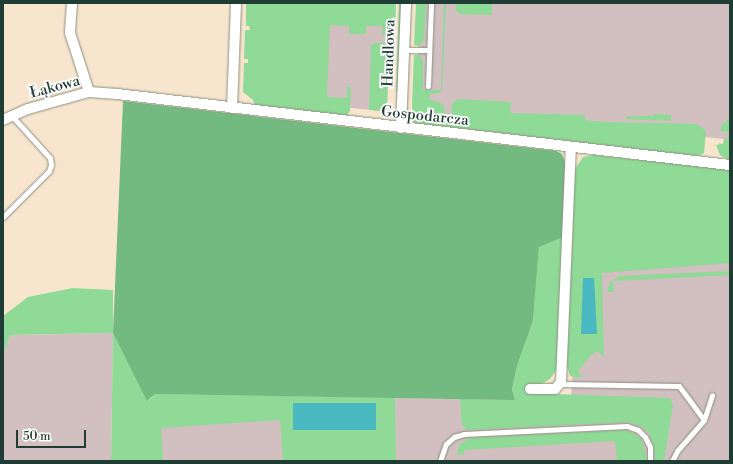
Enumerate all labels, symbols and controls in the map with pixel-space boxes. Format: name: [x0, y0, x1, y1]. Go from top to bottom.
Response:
street label: Handlowa: [379, 19, 399, 87]
street label: Łąkowa: [28, 72, 82, 102]
street label: Gospodarcza: [380, 102, 470, 130]
scale bar: [18, 422, 88, 448]
text: 50 m: [23, 429, 51, 444]

